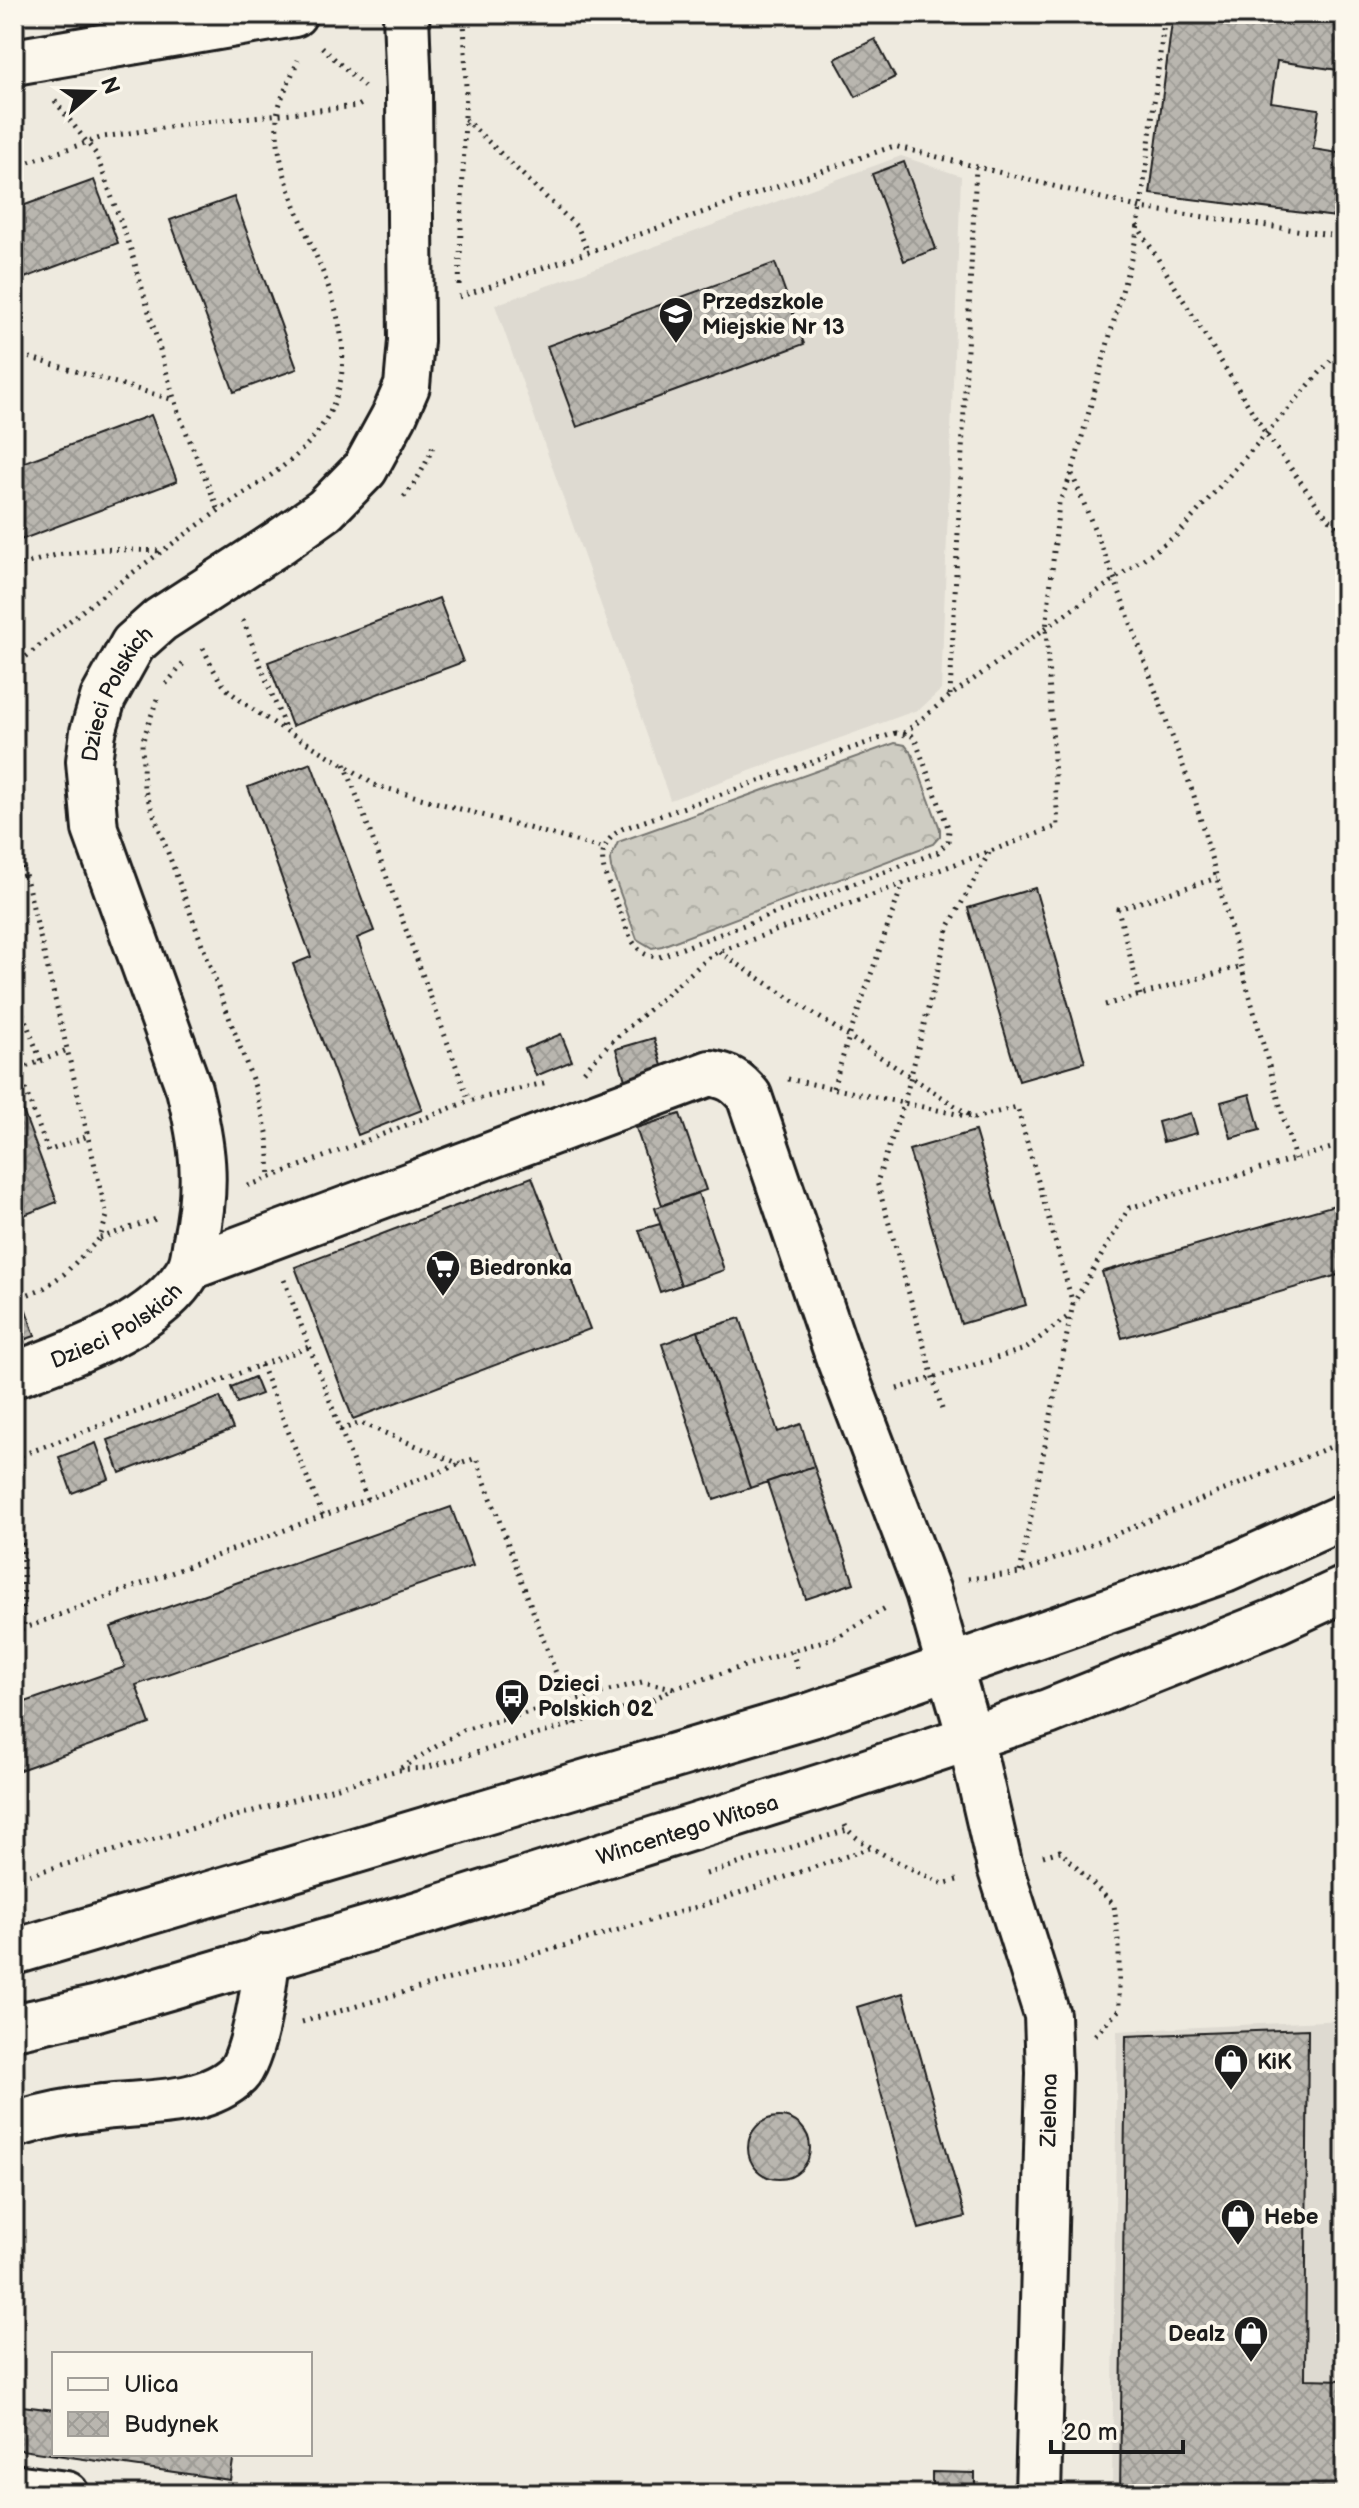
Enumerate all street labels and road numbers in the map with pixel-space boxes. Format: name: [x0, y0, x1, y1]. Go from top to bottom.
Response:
street label: Dzieci Polskich: [77, 621, 159, 764]
street label: Dzieci Polskich: [47, 1278, 189, 1375]
street label: Wincentego Witosa: [593, 1789, 782, 1872]
street label: Zielona: [1035, 2073, 1064, 2148]

